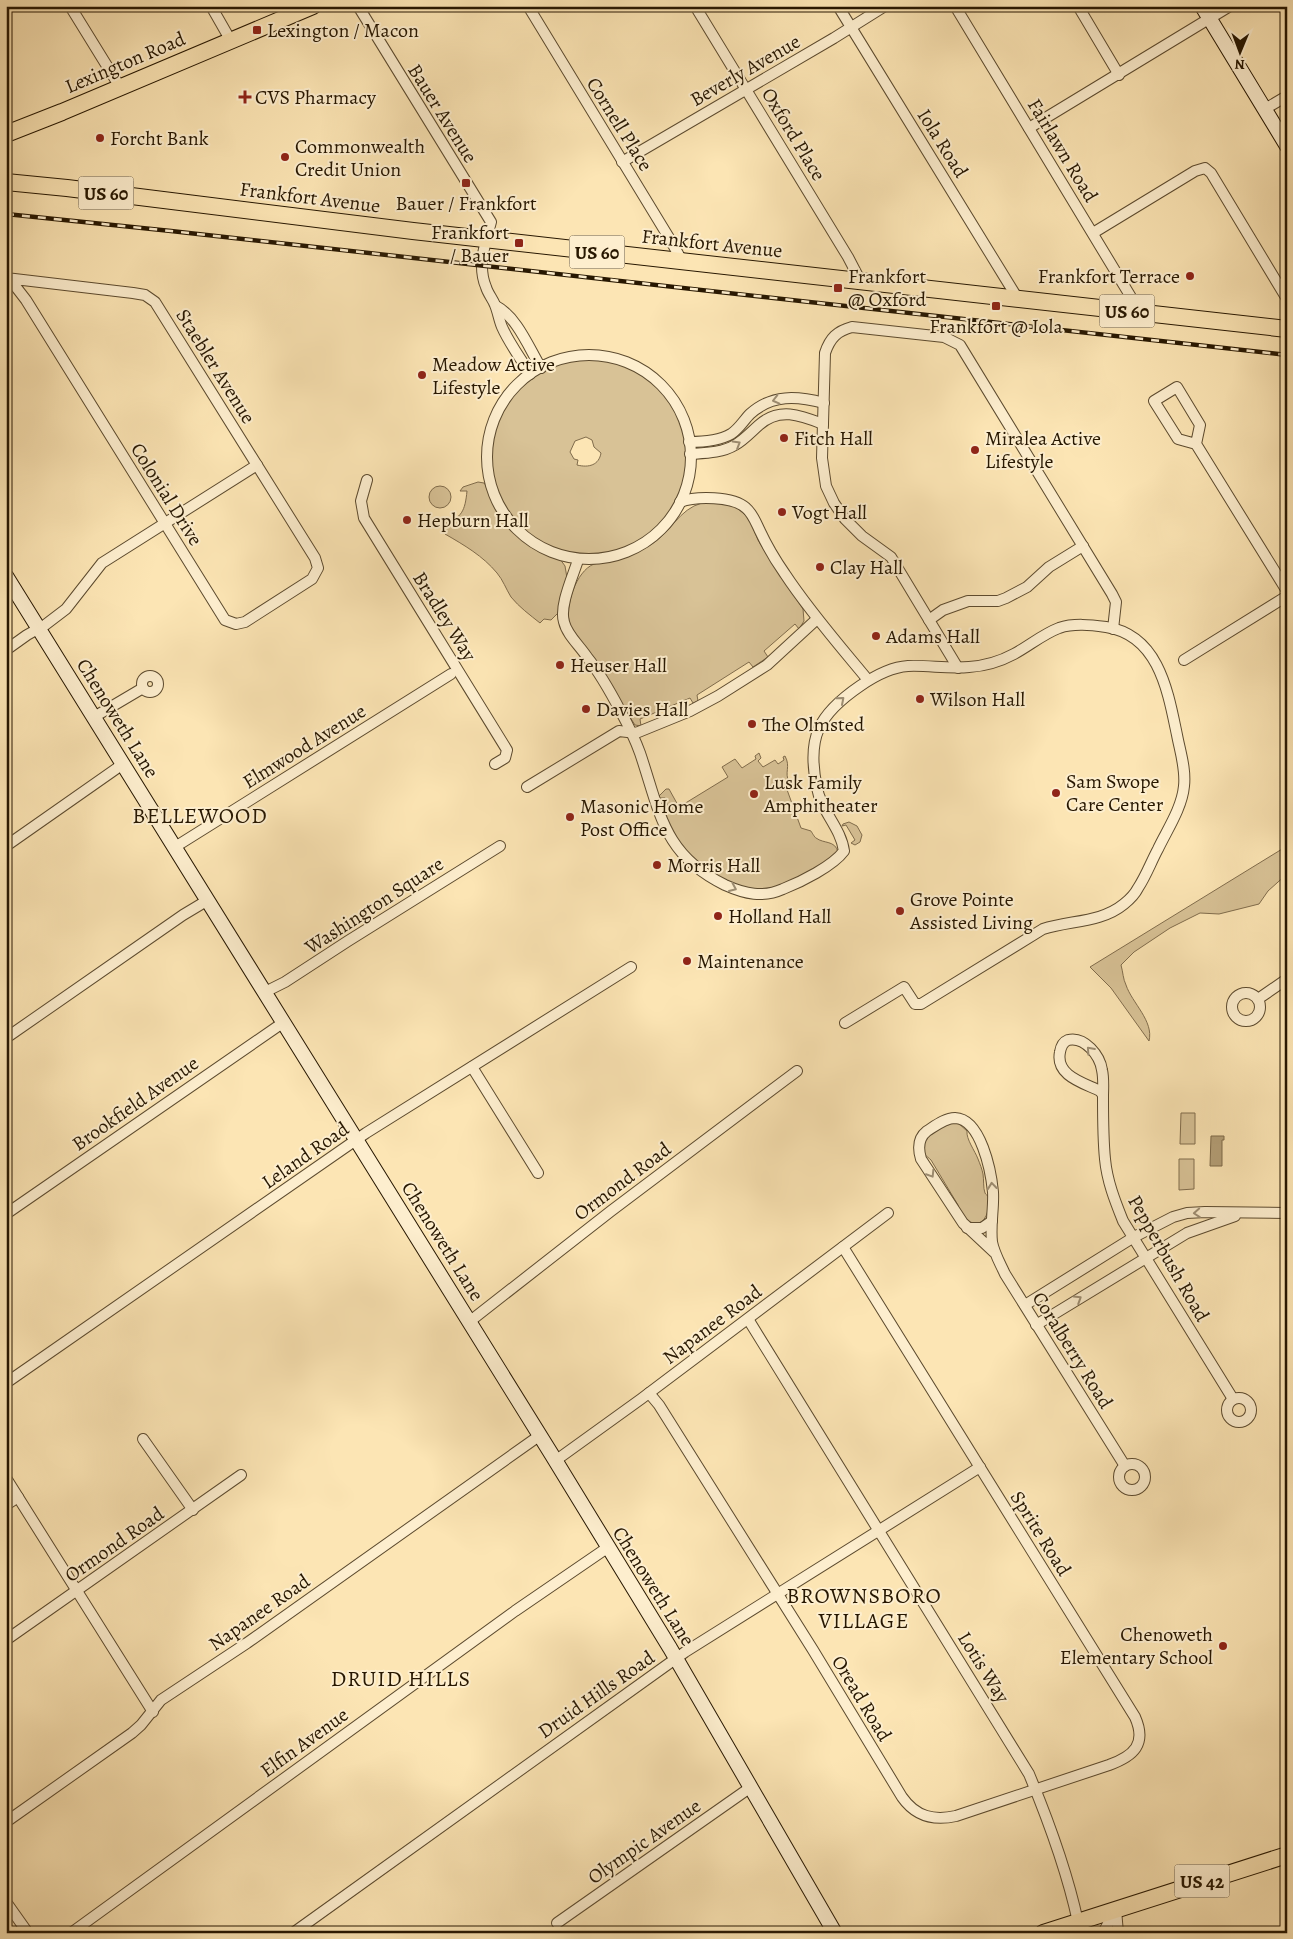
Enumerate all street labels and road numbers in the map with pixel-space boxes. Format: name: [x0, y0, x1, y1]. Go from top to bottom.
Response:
street label: Lexington Road: [61, 25, 190, 100]
street label: Beverly Avenue: [685, 28, 805, 113]
street label: Bauer Avenue: [401, 59, 484, 168]
street label: Cornell Place: [580, 72, 659, 176]
street label: Oxford Place: [755, 83, 832, 186]
street label: Fairlawn Road: [1021, 93, 1104, 207]
street label: Iola Road: [911, 104, 974, 183]
street label: Frankfort Avenue: [238, 175, 382, 220]
road number: US 60: [78, 177, 134, 210]
street label: Frankfort Avenue: [640, 223, 784, 264]
road number: US 60: [570, 236, 624, 268]
road number: US 60: [1100, 294, 1154, 328]
street label: Staebler Avenue: [170, 304, 262, 429]
street label: Colonial Drive: [124, 438, 209, 551]
street label: Bradley Way: [406, 566, 483, 667]
street label: Chenoweth Lane: [70, 653, 165, 783]
street label: Elmwood Avenue: [237, 698, 371, 795]
street label: Washington Square: [299, 850, 449, 961]
street label: Brookfield Avenue: [67, 1050, 204, 1157]
street label: Leland Road: [256, 1115, 354, 1195]
street label: Ormond Road: [568, 1136, 677, 1227]
street label: Chenoweth Lane: [395, 1176, 490, 1306]
street label: Pepperbush Road: [1121, 1190, 1216, 1327]
street label: Napanee Road: [657, 1278, 768, 1371]
street label: Coralberry Road: [1026, 1287, 1119, 1414]
street label: Sprite Road: [1004, 1486, 1077, 1581]
street label: Ormond Road: [59, 1500, 170, 1589]
street label: Chenoweth Lane: [606, 1521, 701, 1651]
street label: Napanee Road: [203, 1567, 315, 1657]
street label: Lotis Way: [951, 1627, 1017, 1709]
street label: Druid Hills Road: [533, 1644, 660, 1745]
street label: Oread Road: [825, 1650, 898, 1747]
street label: Elfin Avenue: [255, 1701, 354, 1784]
street label: Olympic Avenue: [582, 1792, 706, 1890]
road number: US 42: [1174, 1864, 1230, 1898]

